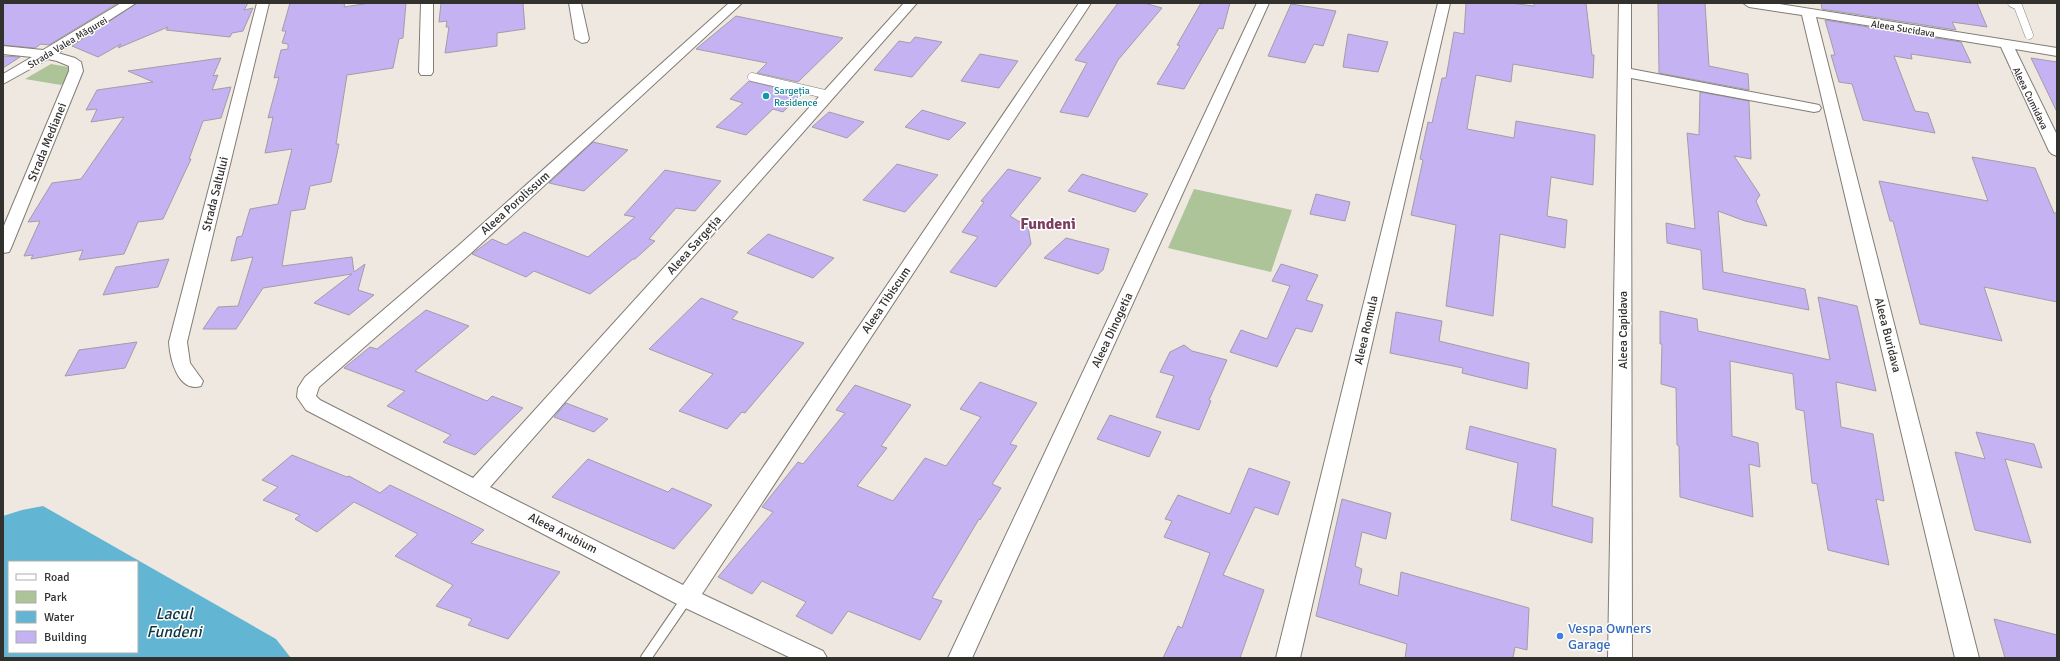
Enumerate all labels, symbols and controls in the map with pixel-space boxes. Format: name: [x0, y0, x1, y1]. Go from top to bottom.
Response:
street label: Strada Valea Măgurei: [25, 14, 110, 71]
street label: Aleea Sucidava: [1870, 18, 1936, 40]
street label: Aleea Cumidava: [2010, 65, 2050, 132]
place label: Sargeția Residence: [774, 85, 817, 109]
marker: Sargeția Residence: [761, 91, 771, 101]
street label: Strada Medianei: [25, 101, 70, 184]
street label: Strada Saltului: [199, 155, 232, 233]
street label: Aleea Porolissum: [478, 168, 553, 238]
street label: Aleea Sargeția: [664, 213, 725, 278]
district label: Fundeni: [1020, 214, 1076, 234]
street label: Aleea Tibiscum: [859, 264, 914, 336]
street label: Aleea Dinogetia: [1089, 290, 1136, 370]
street label: Aleea Capidava: [1616, 291, 1631, 369]
street label: Aleea Romula: [1351, 294, 1382, 366]
street label: Aleea Buridava: [1871, 296, 1904, 374]
street label: Aleea Arubium: [526, 510, 600, 557]
legend: [8, 561, 138, 653]
text: Road: [44, 570, 70, 585]
text: Park: [44, 590, 67, 605]
water label: Lacul Fundeni: [147, 604, 203, 642]
text: Water: [44, 610, 75, 625]
place label: Vespa Owners Garage: [1568, 620, 1651, 653]
text: Building: [44, 630, 87, 645]
marker: Vespa Owners Garage: [1555, 631, 1565, 641]

